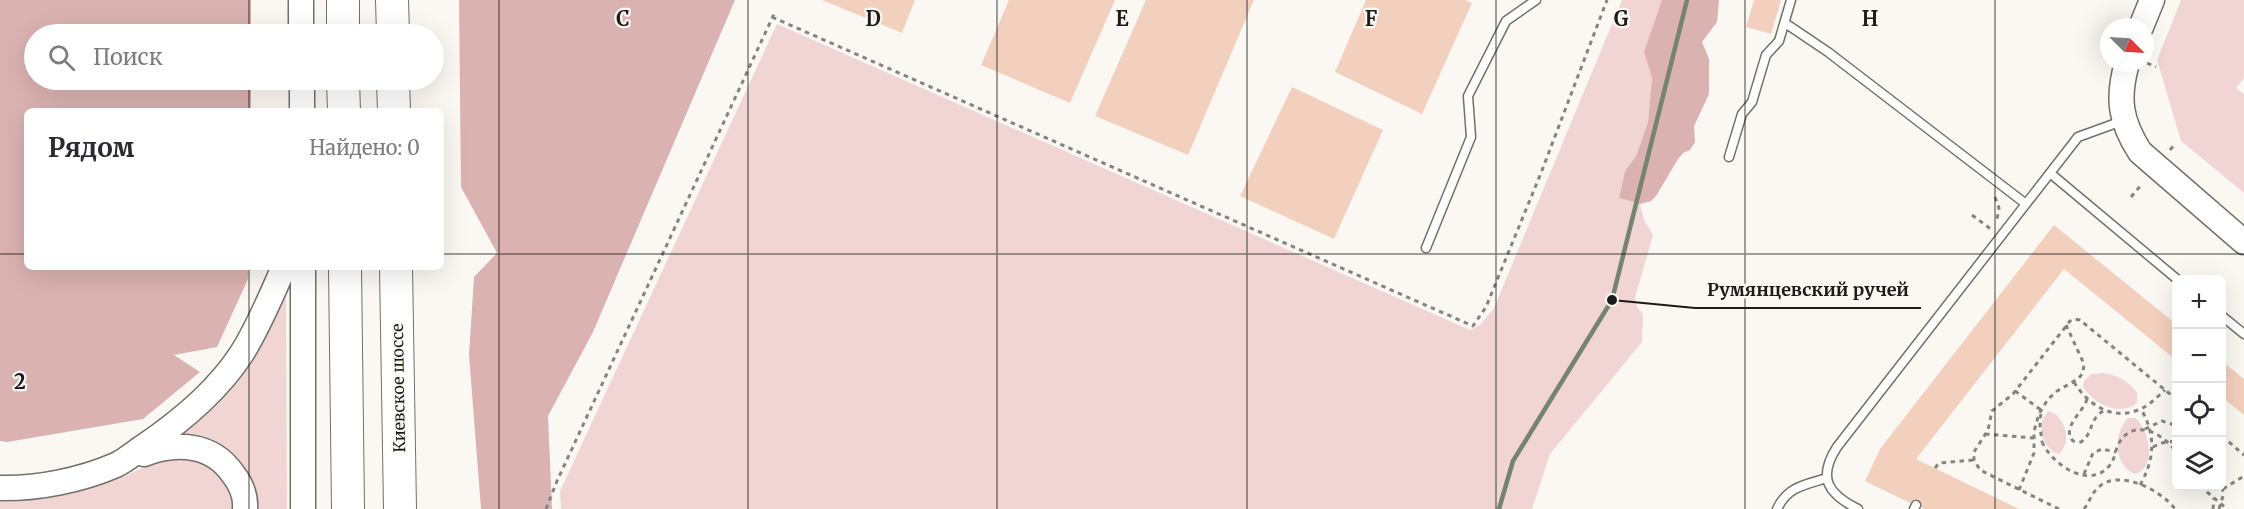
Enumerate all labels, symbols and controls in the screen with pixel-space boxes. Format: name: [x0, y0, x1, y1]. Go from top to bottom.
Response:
text: C: [616, 6, 630, 31]
text: D: [865, 6, 881, 31]
text: E: [1115, 6, 1129, 31]
text: F: [1365, 6, 1378, 31]
text: G: [1614, 6, 1629, 31]
text: H: [1862, 6, 1878, 31]
north arrow: [2100, 18, 2154, 72]
search box: [24, 24, 444, 90]
icon: search: [45, 41, 78, 74]
text: Поиск: [93, 43, 163, 71]
text: Рядом: [48, 131, 134, 164]
text: Найдено: 0: [309, 135, 420, 160]
callout: Румянцевский ручей: [1695, 272, 1921, 308]
map controls: [2172, 275, 2226, 491]
button: +: [2172, 275, 2226, 329]
text: Румянцевский ручей: [1707, 278, 1909, 301]
street label: Киевское шоссе: [387, 323, 409, 453]
button: −: [2172, 329, 2226, 383]
text: 2: [14, 369, 26, 394]
button: locate: [2172, 383, 2226, 437]
button: layers: [2172, 437, 2226, 491]

